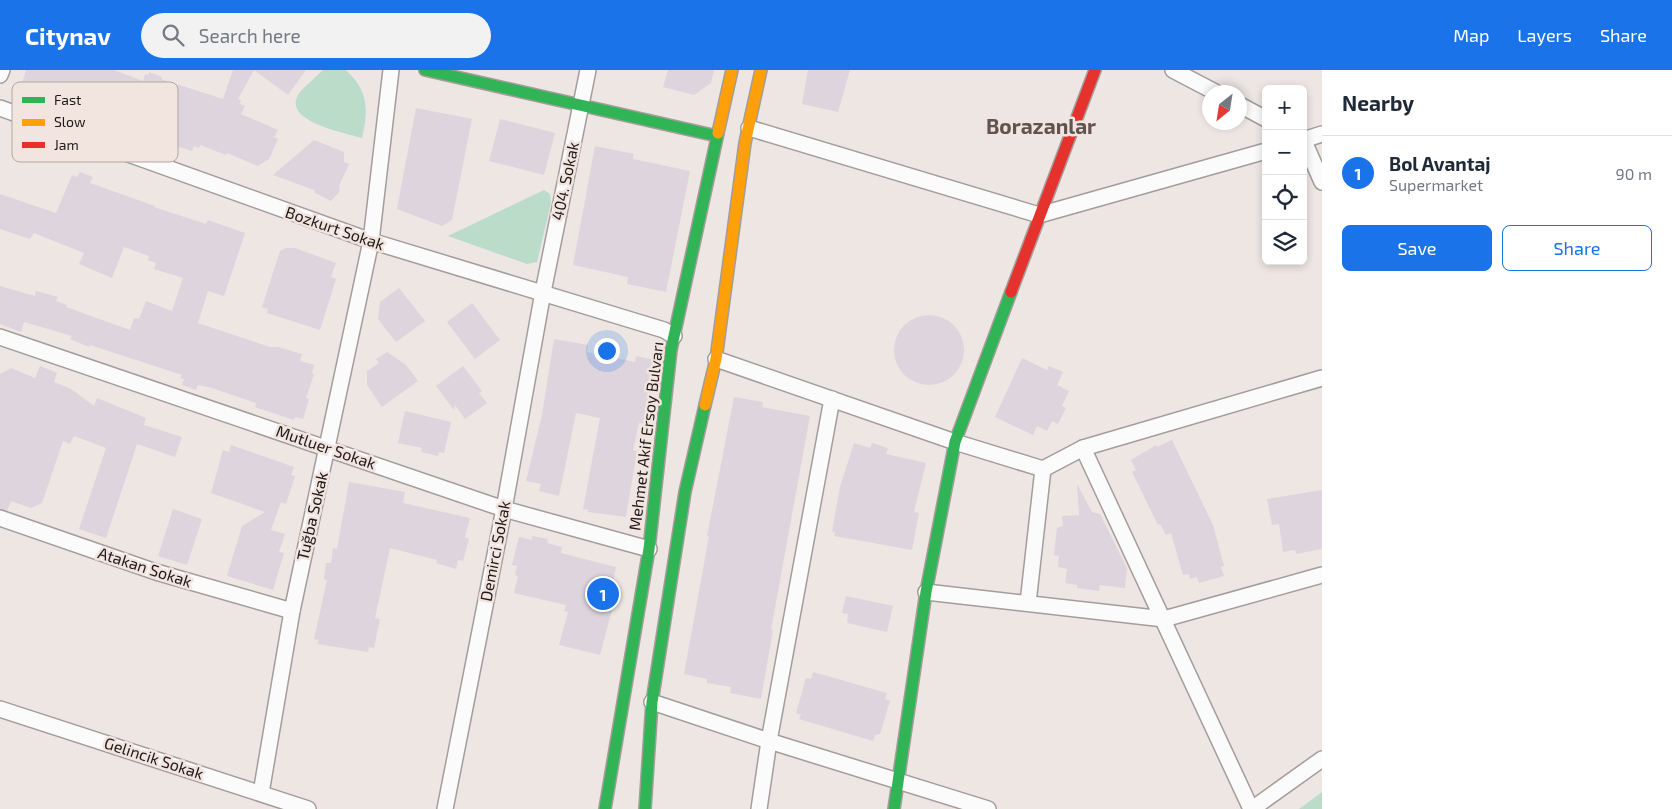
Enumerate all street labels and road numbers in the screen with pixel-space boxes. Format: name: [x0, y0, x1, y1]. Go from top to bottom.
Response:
street label: 404. Sokak: [547, 140, 582, 222]
street label: Bozkurt Sokak: [283, 202, 387, 253]
street label: Mehmet Akif Ersoy Bulvarı: [624, 340, 667, 532]
street label: Mutluer Sokak: [274, 421, 379, 473]
street label: Tuğba Sokak: [292, 470, 331, 562]
street label: Demirci Sokak: [475, 499, 514, 603]
street label: Atakan Sokak: [96, 542, 194, 591]
street label: Gelincik Sokak: [102, 733, 206, 782]

